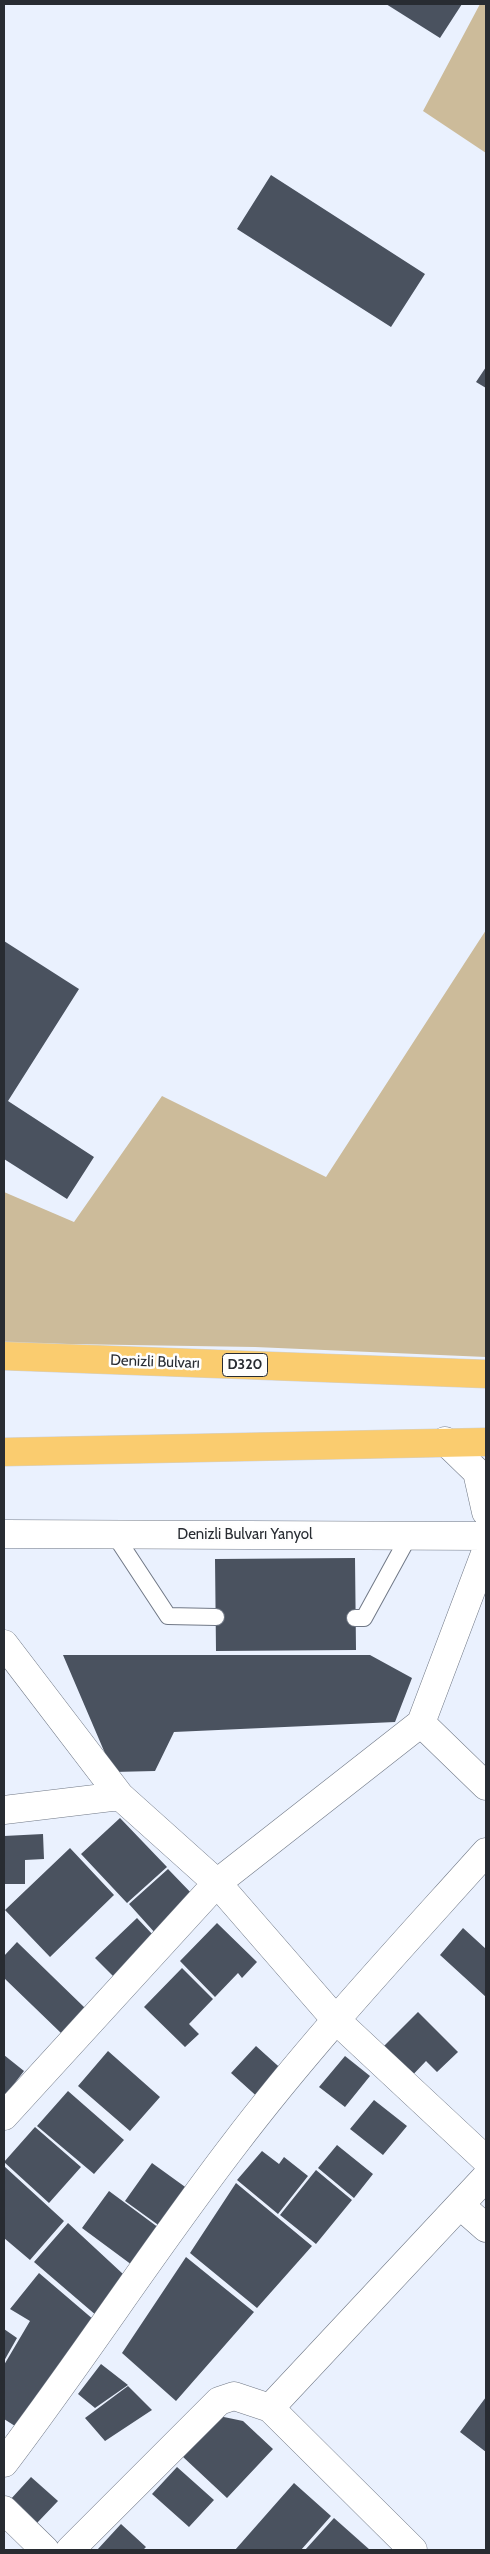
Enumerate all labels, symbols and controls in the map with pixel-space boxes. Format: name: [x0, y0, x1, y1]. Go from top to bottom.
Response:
street label: Denizli Bulvarı: [110, 1351, 200, 1373]
road number: D320: [222, 1354, 268, 1376]
street label: Denizli Bulvarı Yanyol: [177, 1526, 313, 1544]

